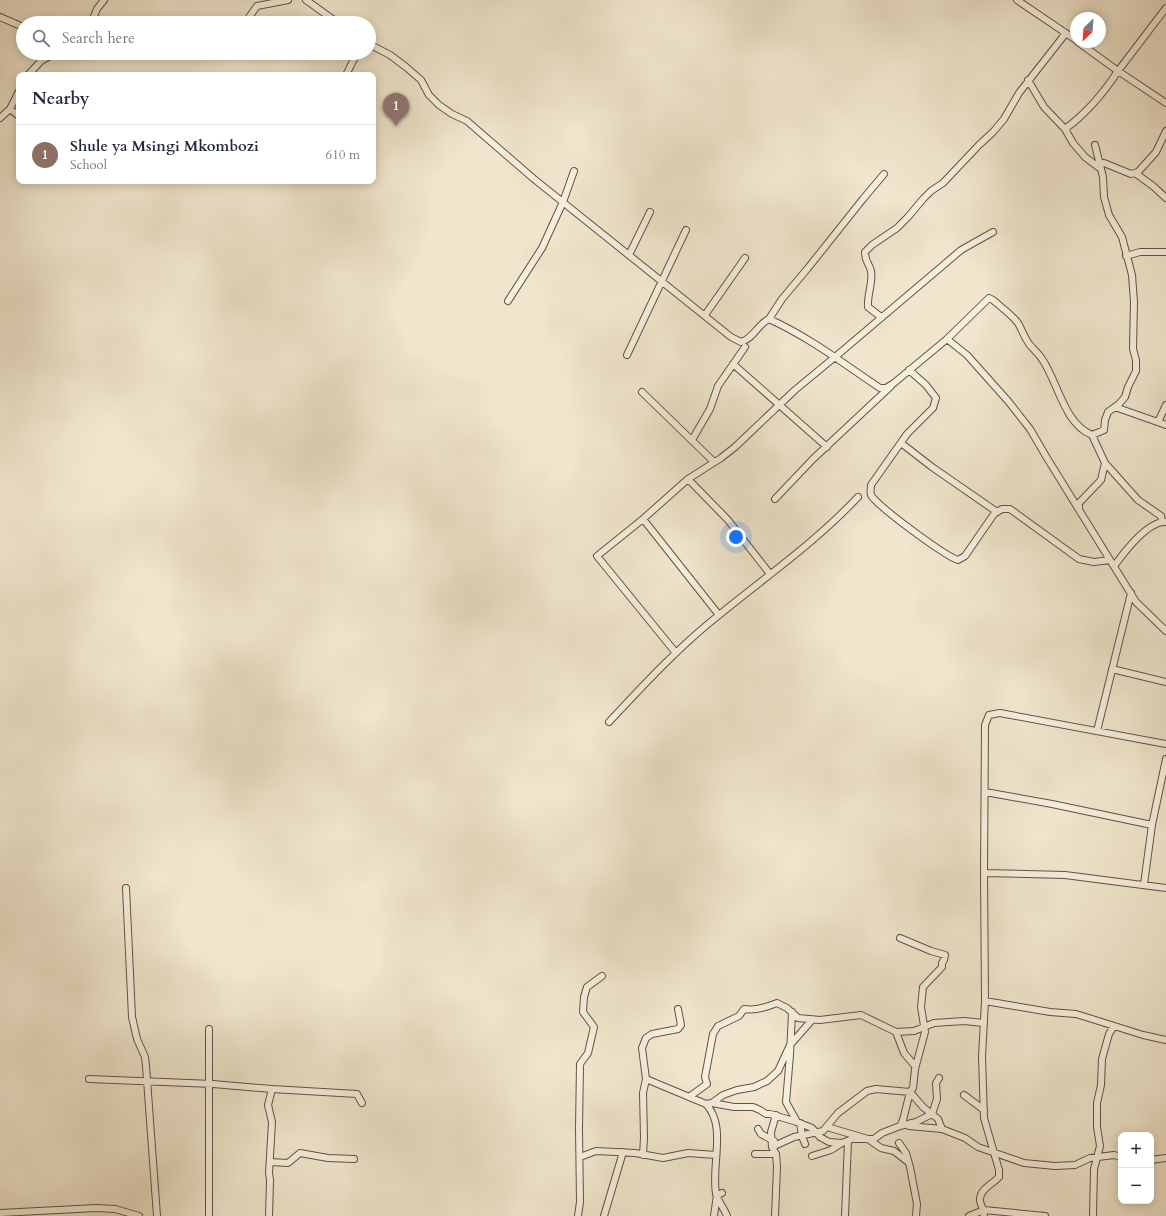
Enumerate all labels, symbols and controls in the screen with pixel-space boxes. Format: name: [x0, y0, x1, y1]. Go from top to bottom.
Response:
north arrow: [1070, 12, 1106, 48]
search box: [16, 16, 376, 60]
icon: search: [30, 27, 52, 49]
text: Search here: [62, 28, 135, 48]
text: Nearby: [32, 87, 89, 110]
pin: 1: [383, 93, 409, 126]
text: Shule ya Msingi Mkombozi: [70, 136, 259, 156]
text: 1: [42, 146, 48, 164]
text: 610 m: [326, 146, 360, 164]
text: School: [70, 156, 107, 174]
your location: [726, 527, 746, 547]
map controls: [1118, 1132, 1154, 1204]
button: +: [1118, 1132, 1154, 1168]
button: −: [1118, 1168, 1154, 1204]

